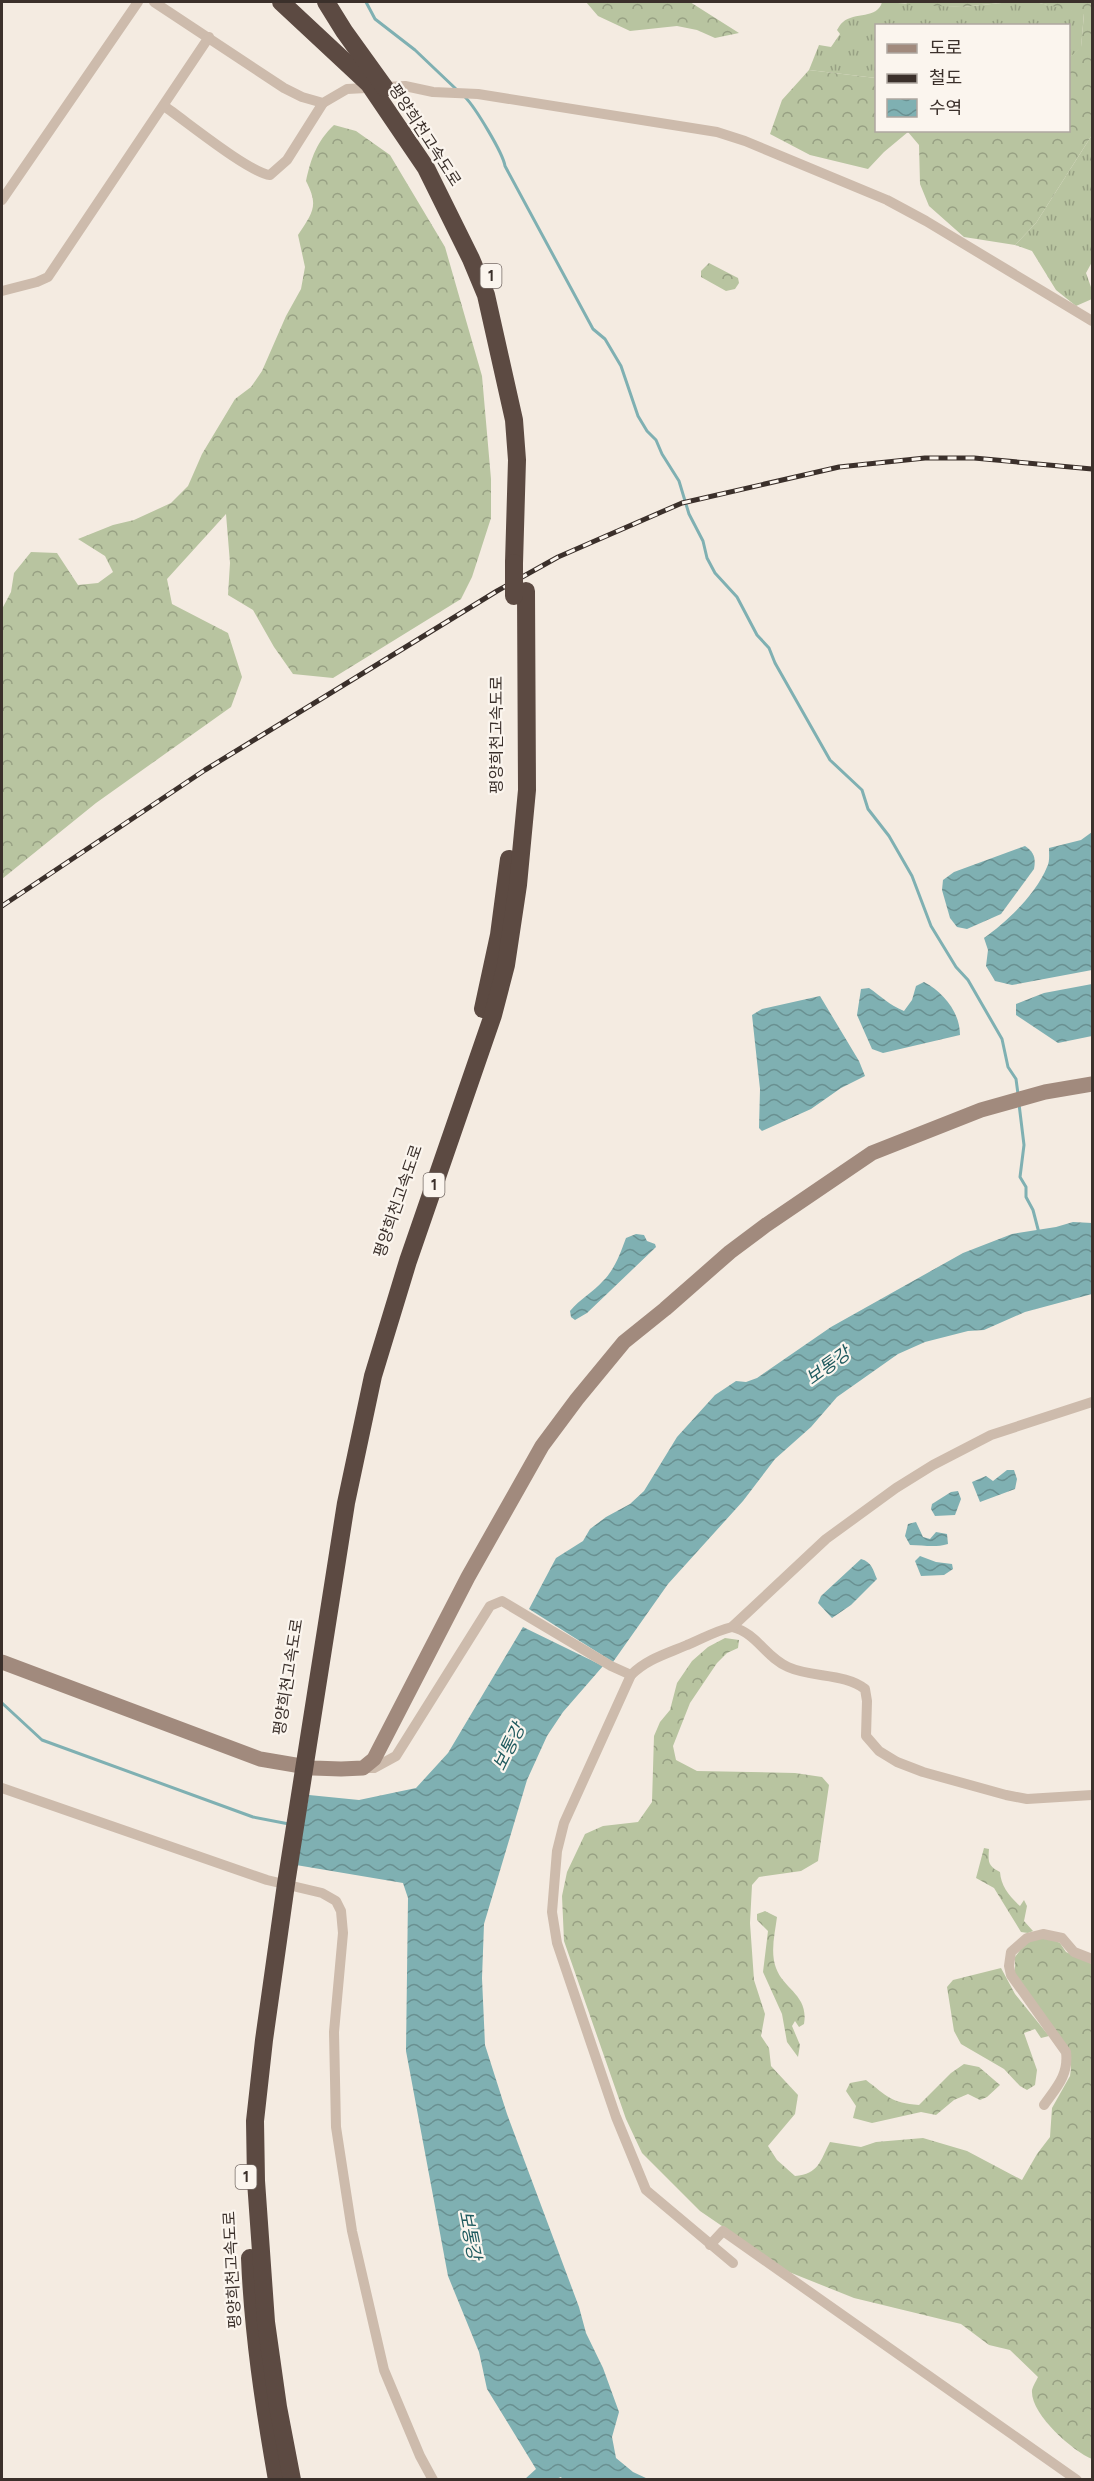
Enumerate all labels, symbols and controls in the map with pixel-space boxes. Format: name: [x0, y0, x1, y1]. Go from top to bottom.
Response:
legend: [875, 24, 1070, 132]
text: 도로: [929, 37, 962, 59]
text: 철도: [929, 67, 962, 89]
street label: 평양희천고속도로: [385, 80, 465, 190]
text: 수역: [929, 97, 962, 119]
road number: 1: [480, 264, 502, 288]
street label: 평양희천고속도로: [487, 676, 506, 794]
street label: 평양희천고속도로: [370, 1142, 426, 1260]
road number: 1: [424, 1173, 444, 1197]
water label: 보통강: [801, 1341, 857, 1390]
street label: 평양희천고속도로: [269, 1617, 307, 1737]
water label: 보통강: [488, 1718, 531, 1774]
road number: 1: [236, 2165, 256, 2189]
water label: 보통강: [454, 2209, 486, 2264]
street label: 평양희천고속도로: [219, 2210, 245, 2329]

